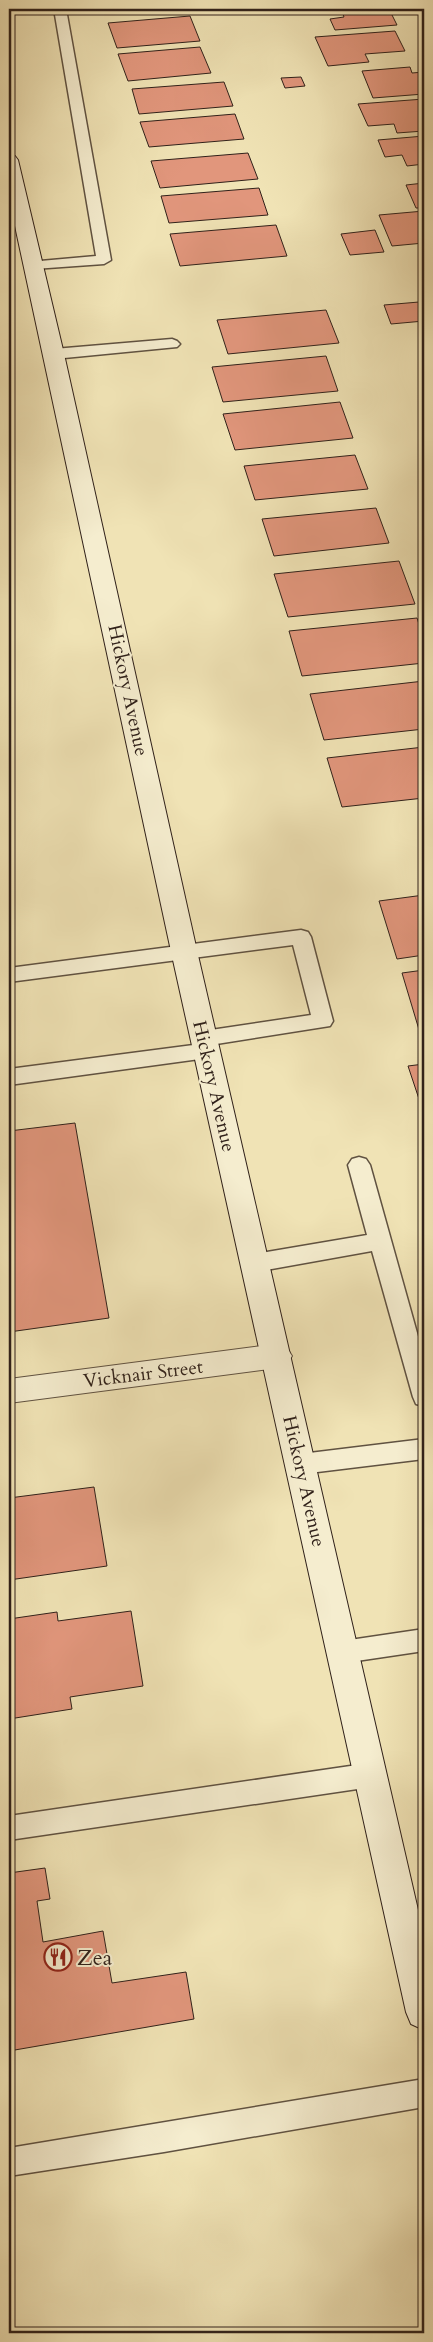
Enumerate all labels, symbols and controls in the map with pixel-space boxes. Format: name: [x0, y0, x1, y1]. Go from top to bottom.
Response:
street label: Hickory Avenue: [101, 622, 155, 758]
street label: Hickory Avenue: [186, 1018, 242, 1154]
street label: Vicknair Street: [82, 1354, 204, 1394]
street label: Hickory Avenue: [276, 1413, 332, 1549]
restaurant icon: Zea: [43, 1942, 73, 1972]
place label: Zea: [77, 1943, 113, 1973]

